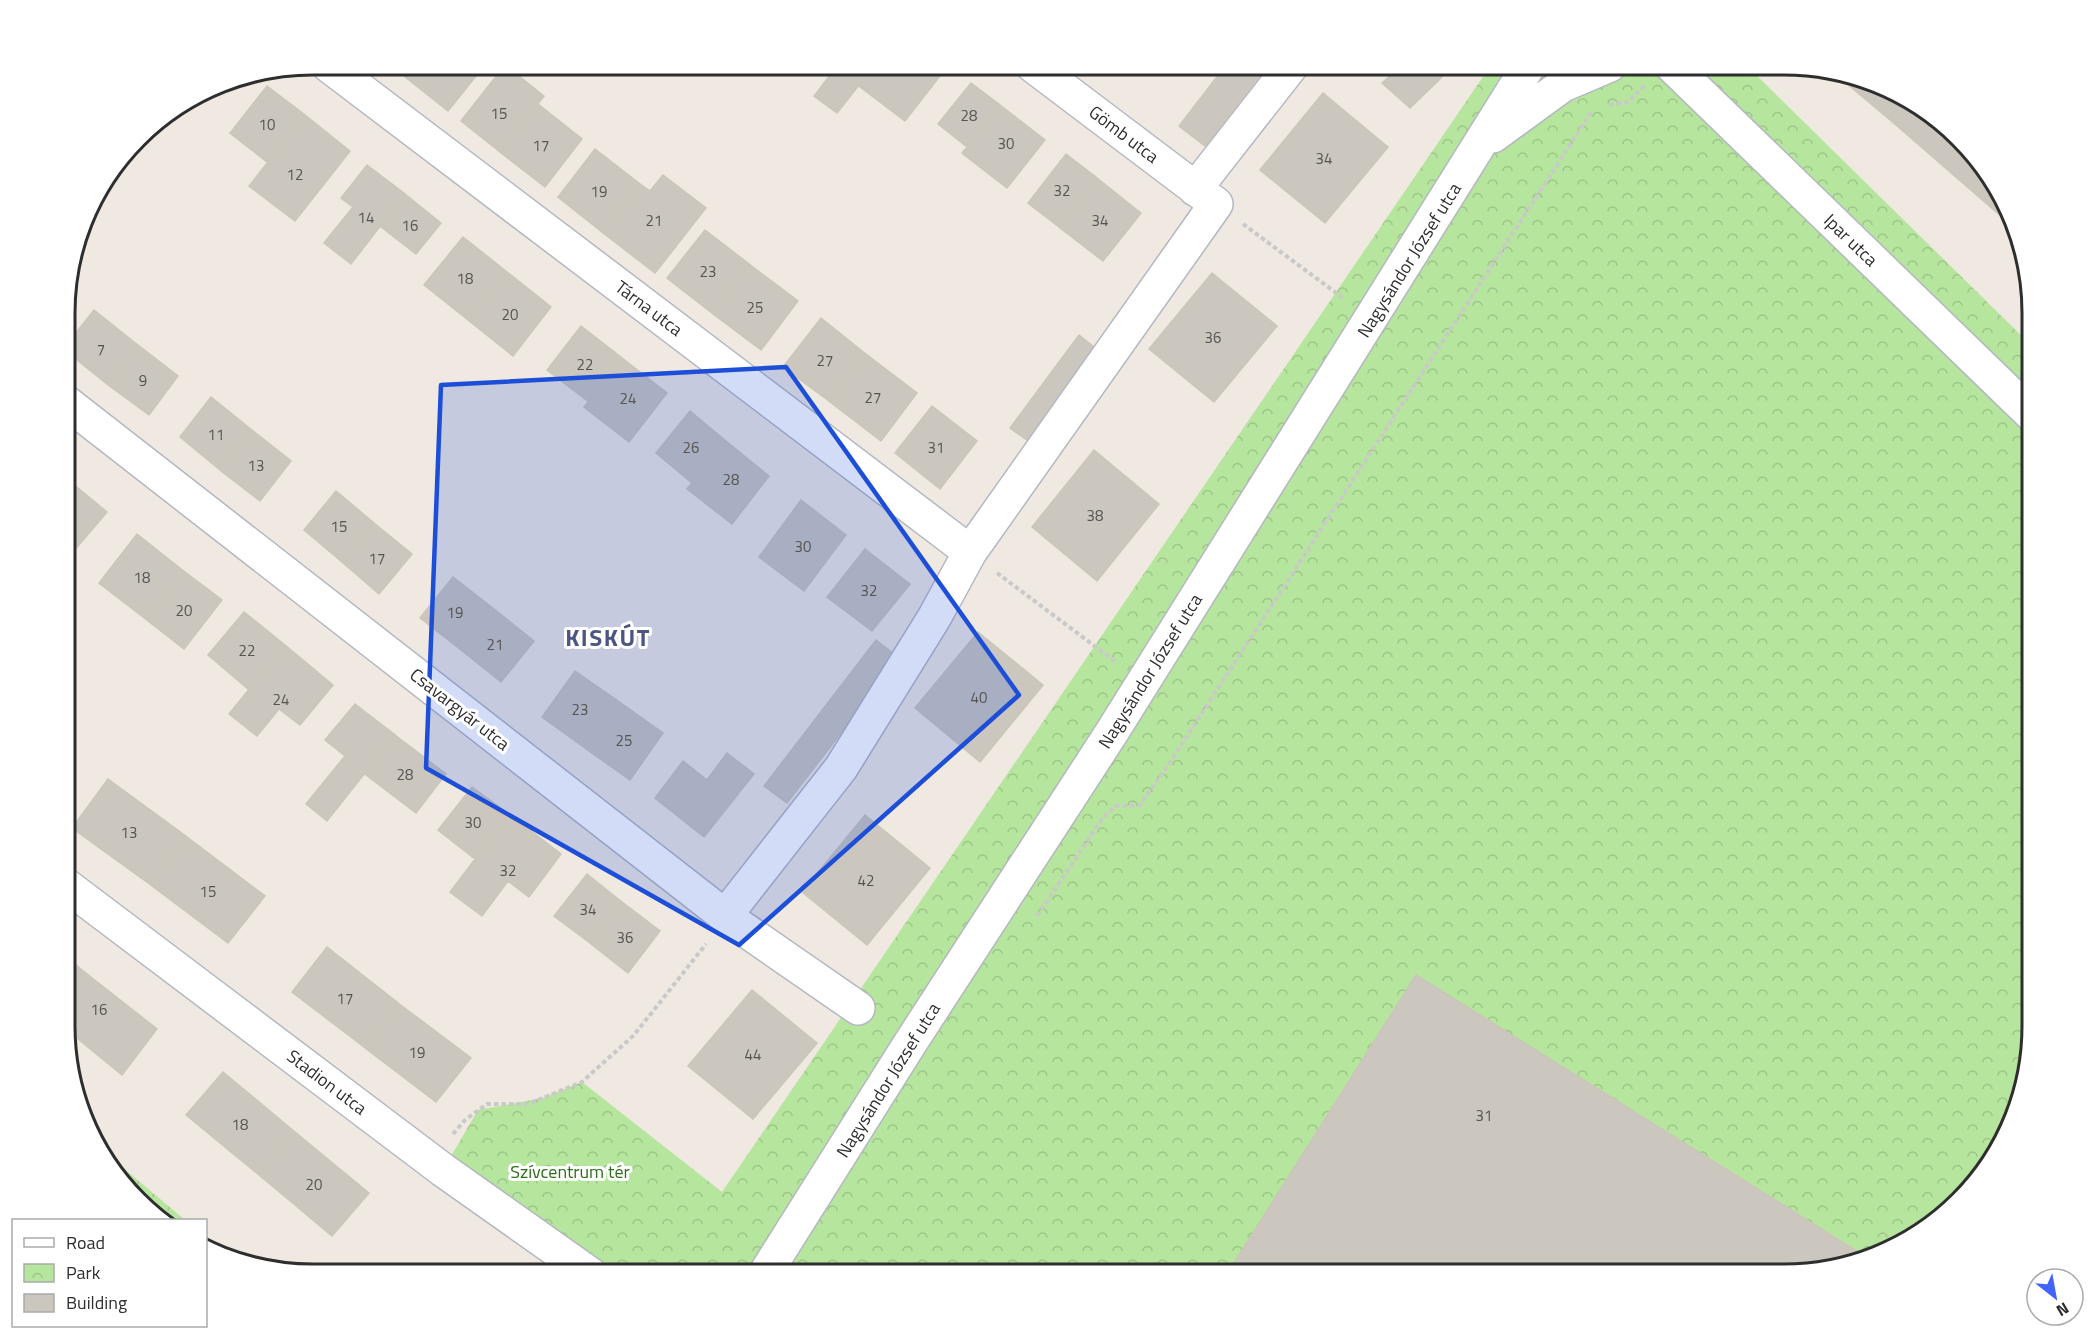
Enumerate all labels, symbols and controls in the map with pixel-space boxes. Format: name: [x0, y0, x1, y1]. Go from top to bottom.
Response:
street label: Gömb utca: [1083, 99, 1165, 169]
house number: 15: [491, 102, 507, 125]
house number: 28: [961, 104, 977, 127]
house number: 10: [259, 113, 275, 136]
house number: 30: [998, 132, 1014, 155]
house number: 17: [533, 134, 549, 157]
house number: 34: [1316, 147, 1332, 170]
house number: 12: [287, 163, 303, 186]
street label: Nagysándor József utca: [1350, 177, 1468, 343]
house number: 32: [1054, 179, 1070, 202]
house number: 19: [591, 180, 607, 203]
house number: 14: [358, 206, 374, 229]
street label: Ipar utca: [1818, 207, 1884, 273]
house number: 21: [646, 209, 662, 232]
house number: 34: [1092, 209, 1108, 232]
house number: 16: [402, 214, 418, 237]
house number: 23: [700, 260, 716, 283]
house number: 18: [457, 267, 473, 290]
street label: Tárna utca: [610, 274, 688, 342]
house number: 25: [747, 296, 763, 319]
house number: 20: [502, 303, 518, 326]
house number: 36: [1205, 326, 1221, 349]
house number: 7: [97, 338, 105, 361]
house number: 27: [817, 349, 833, 372]
house number: 22: [577, 353, 593, 376]
house number: 9: [139, 369, 147, 392]
house number: 27: [865, 386, 881, 409]
house number: 24: [620, 387, 636, 410]
house number: 11: [208, 423, 224, 446]
house number: 26: [683, 436, 699, 459]
house number: 31: [928, 436, 944, 459]
house number: 13: [248, 454, 264, 477]
house number: 28: [723, 468, 739, 491]
house number: 38: [1087, 504, 1103, 527]
house number: 15: [331, 515, 347, 538]
house number: 30: [795, 535, 811, 558]
house number: 17: [369, 547, 385, 570]
house number: 18: [134, 566, 150, 589]
house number: 32: [861, 579, 877, 602]
street label: Nagysándor József utca: [1091, 588, 1209, 754]
house number: 20: [176, 599, 192, 622]
house number: 19: [447, 601, 463, 624]
district label: KISKÚT: [565, 619, 651, 655]
house number: 21: [487, 633, 503, 656]
house number: 22: [239, 639, 255, 662]
street label: Csavargyár utca: [404, 661, 516, 757]
house number: 40: [971, 686, 987, 709]
house number: 24: [273, 688, 289, 711]
house number: 23: [572, 698, 588, 721]
house number: 25: [616, 729, 632, 752]
house number: 28: [397, 763, 413, 786]
house number: 30: [465, 811, 481, 834]
house number: 13: [121, 821, 137, 844]
house number: 32: [500, 859, 516, 882]
house number: 42: [858, 869, 874, 892]
house number: 15: [200, 880, 216, 903]
house number: 34: [580, 898, 596, 921]
house number: 36: [617, 926, 633, 949]
house number: 17: [337, 987, 353, 1010]
street label: Nagysándor József utca: [829, 997, 947, 1163]
house number: 16: [91, 998, 107, 1021]
house number: 19: [409, 1041, 425, 1064]
street label: Stadion utca: [281, 1043, 373, 1121]
house number: 44: [745, 1043, 761, 1066]
house number: 31: [1476, 1104, 1492, 1127]
house number: 18: [232, 1113, 248, 1136]
park label: Szívcentrum tér: [510, 1158, 630, 1185]
house number: 20: [306, 1173, 322, 1196]
legend: [12, 1219, 207, 1327]
text: Road: [66, 1229, 105, 1256]
text: Park: [66, 1259, 101, 1286]
north arrow: [2025, 1267, 2085, 1327]
text: Building: [66, 1289, 127, 1316]
text: N: [2052, 1297, 2074, 1323]

